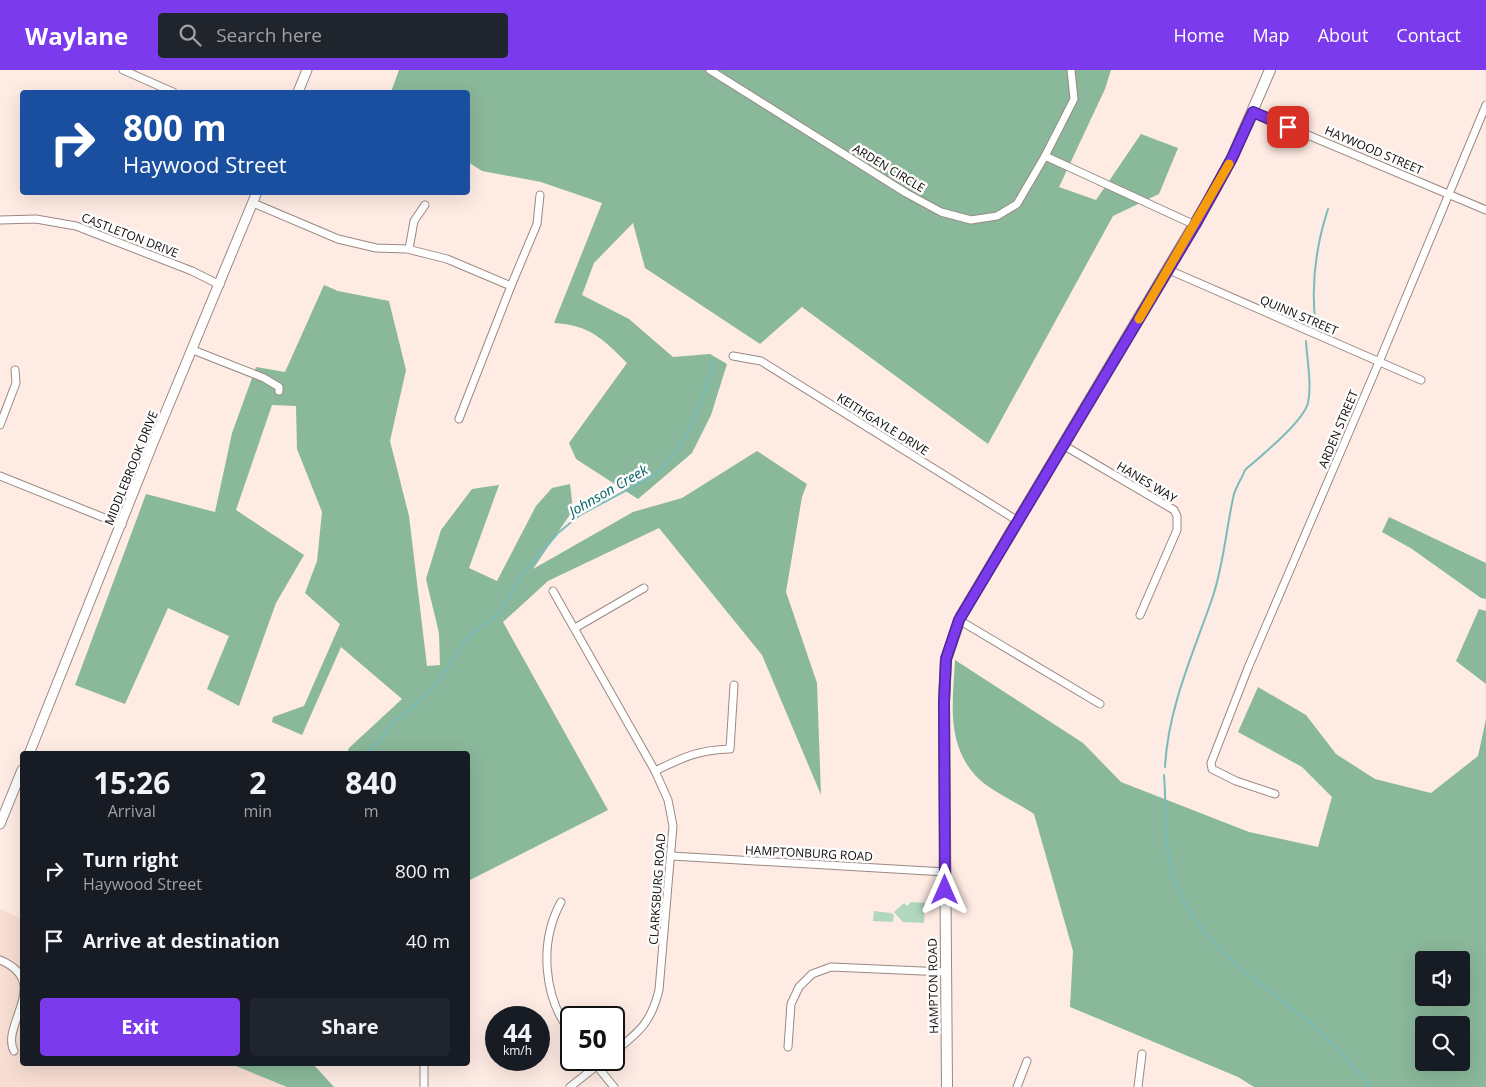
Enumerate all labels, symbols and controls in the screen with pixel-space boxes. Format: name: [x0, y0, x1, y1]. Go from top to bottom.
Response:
search box: [158, 13, 508, 58]
text: Waylane: [25, 19, 128, 52]
icon: search: [176, 21, 204, 49]
text: Search here: [216, 22, 322, 48]
text: Home: [1174, 23, 1224, 47]
text: Map: [1252, 23, 1290, 47]
text: About: [1318, 23, 1368, 47]
text: Contact: [1396, 23, 1461, 47]
text: 800 m: [123, 104, 227, 151]
pin: [1267, 106, 1309, 148]
icon: right: [40, 110, 105, 175]
icon: arrive: [1274, 113, 1302, 141]
street label: HAYWOOD STREET: [1322, 122, 1426, 179]
street label: ARDEN CIRCLE: [850, 140, 928, 196]
text: Haywood Street: [123, 149, 287, 179]
street label: CASTLETON DRIVE: [79, 209, 181, 261]
street label: QUINN STREET: [1257, 291, 1341, 339]
street label: ARDEN STREET: [1314, 387, 1362, 471]
street label: KEITHGAYLE DRIVE: [834, 389, 932, 459]
street label: MIDDLEBROOK DRIVE: [100, 408, 162, 528]
street label: HANES WAY: [1114, 457, 1180, 507]
water label: Johnson Creek: [563, 459, 652, 522]
text: 15:26: [93, 762, 170, 803]
text: 2: [249, 762, 266, 803]
text: 840: [345, 762, 397, 803]
text: Arrival: [108, 800, 156, 822]
text: min: [244, 800, 272, 822]
text: m: [364, 800, 379, 822]
street label: CLARKSBURG ROAD: [645, 833, 669, 945]
street label: HAMPTONBURG ROAD: [745, 841, 873, 865]
text: Turn right: [83, 847, 178, 873]
icon: right: [40, 857, 68, 885]
text: 800 m: [395, 858, 450, 884]
position arrow: [918, 863, 970, 915]
text: Haywood Street: [83, 873, 202, 895]
icon: arrive: [40, 927, 68, 955]
text: Arrive at destination: [83, 928, 280, 954]
text: 40 m: [406, 928, 450, 954]
street label: HAMPTON ROAD: [924, 938, 942, 1034]
map controls: [1415, 951, 1470, 1071]
button: sound: [1415, 951, 1470, 1006]
button: Exit: [40, 998, 240, 1056]
button: Share: [250, 998, 450, 1056]
speed limit sign: 50: [560, 1006, 625, 1071]
text: 44: [503, 1015, 532, 1049]
button: search: [1415, 1016, 1470, 1071]
text: km/h: [503, 1042, 532, 1059]

